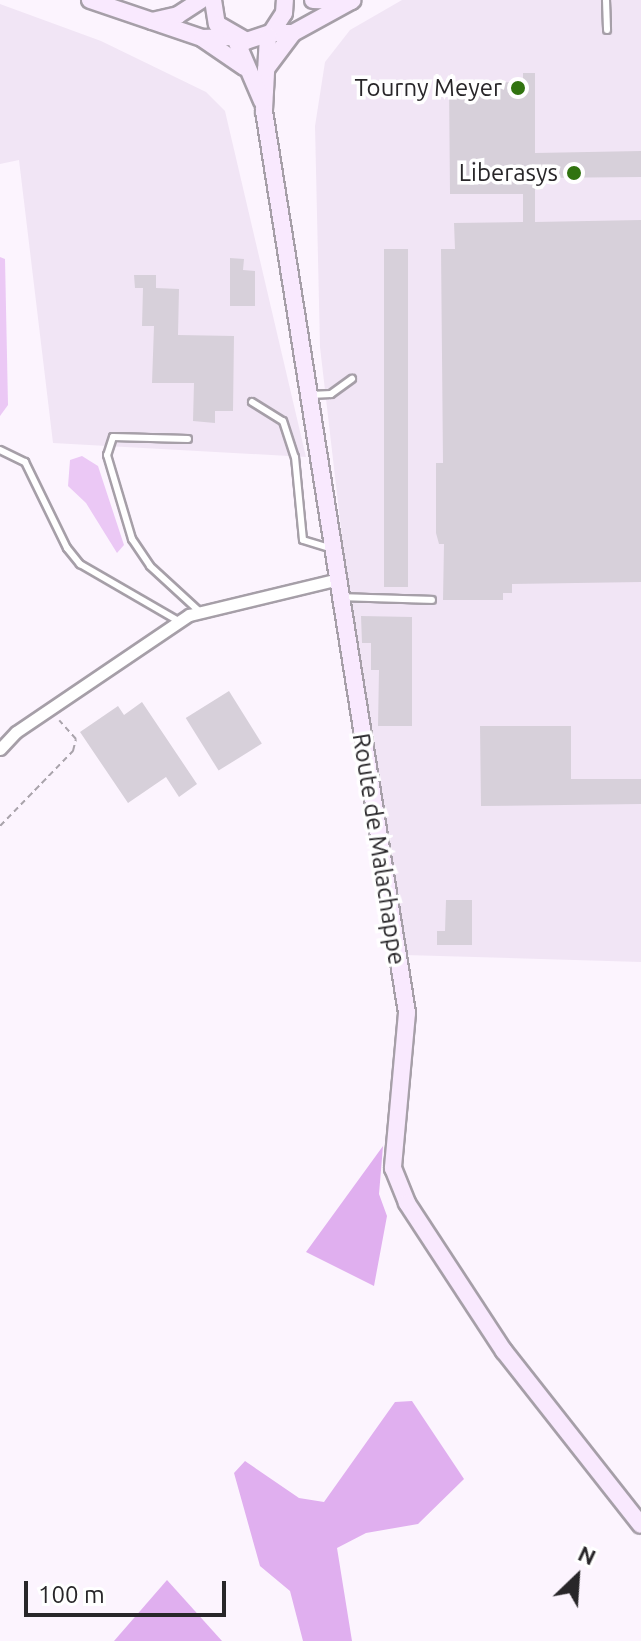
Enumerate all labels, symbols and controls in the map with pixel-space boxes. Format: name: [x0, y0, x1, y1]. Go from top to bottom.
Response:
place label: Tourny Meyer: [354, 74, 502, 102]
marker: Tourny Meyer: [509, 79, 527, 97]
place label: Liberasys: [459, 159, 558, 187]
marker: Liberasys: [565, 164, 583, 182]
street label: Route de Malachappe: [346, 731, 412, 967]
north arrow: [537, 1537, 617, 1617]
text: N: [575, 1540, 600, 1570]
scale bar: [28, 1565, 230, 1615]
text: 100 m: [38, 1581, 105, 1608]

